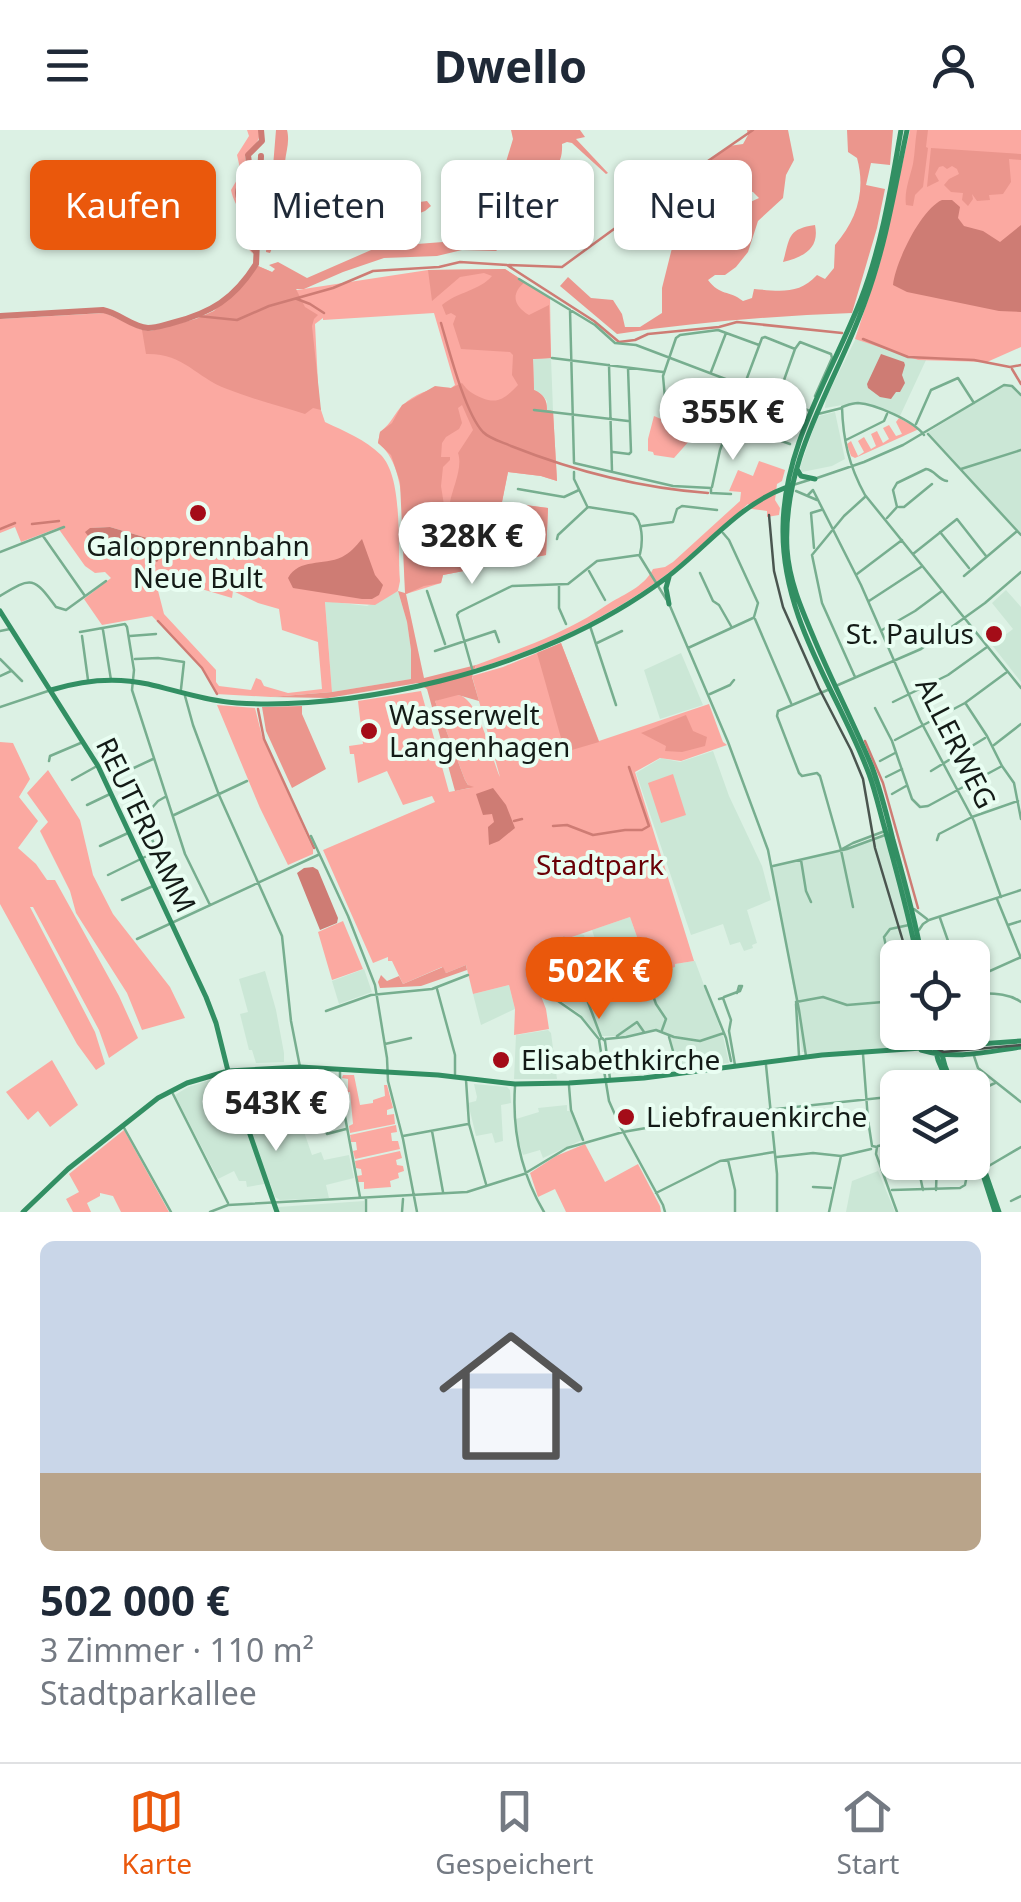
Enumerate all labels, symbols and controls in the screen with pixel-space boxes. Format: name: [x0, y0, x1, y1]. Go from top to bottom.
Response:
text: Dwello: [434, 35, 587, 96]
icon: menu: [40, 38, 95, 93]
icon: person: [926, 38, 981, 93]
chip: Kaufen: [30, 160, 216, 250]
chip: Mieten: [236, 160, 421, 250]
chip: Filter: [441, 160, 594, 250]
chip: Neu: [614, 160, 752, 250]
pin: 355K €: [652, 378, 814, 463]
text: 355K €: [682, 389, 784, 432]
marker: Galopprennbahn Neue Bult: [187, 502, 209, 524]
pin: 328K €: [391, 502, 553, 587]
text: 328K €: [421, 513, 523, 556]
place label: Galopprennbahn Neue Bult: [86, 526, 310, 596]
place label: St. Paulus: [846, 614, 974, 652]
marker: St. Paulus: [983, 623, 1005, 645]
street label: ALLERWEG: [908, 671, 1006, 815]
place label: Wasserwelt Langenhagen: [389, 695, 570, 765]
marker: Wasserwelt Langenhagen: [358, 720, 380, 742]
street label: REUTERDAMM: [88, 731, 206, 919]
park label: Stadtpark: [536, 845, 664, 883]
pin: 502K €: [518, 937, 680, 1022]
map controls: [880, 940, 990, 1180]
button: locate: [880, 940, 990, 1050]
text: 502K €: [548, 948, 650, 991]
place label: Elisabethkirche: [521, 1040, 720, 1078]
marker: Elisabethkirche: [490, 1049, 512, 1071]
pin: 543K €: [195, 1069, 357, 1154]
button: layers: [880, 1070, 990, 1180]
text: 543K €: [225, 1080, 327, 1123]
place label: Liebfrauenkirche: [646, 1097, 867, 1135]
marker: Liebfrauenkirche: [615, 1106, 637, 1128]
icon: home: [421, 1306, 601, 1486]
text: 502 000 €: [40, 1571, 230, 1628]
text: 3 Zimmer · 110 m²: [40, 1628, 314, 1671]
text: Stadtparkallee: [40, 1671, 257, 1714]
tab: Karte: [122, 1784, 192, 1882]
tab: Gespeichert: [435, 1784, 593, 1882]
tab: Start: [837, 1784, 899, 1882]

